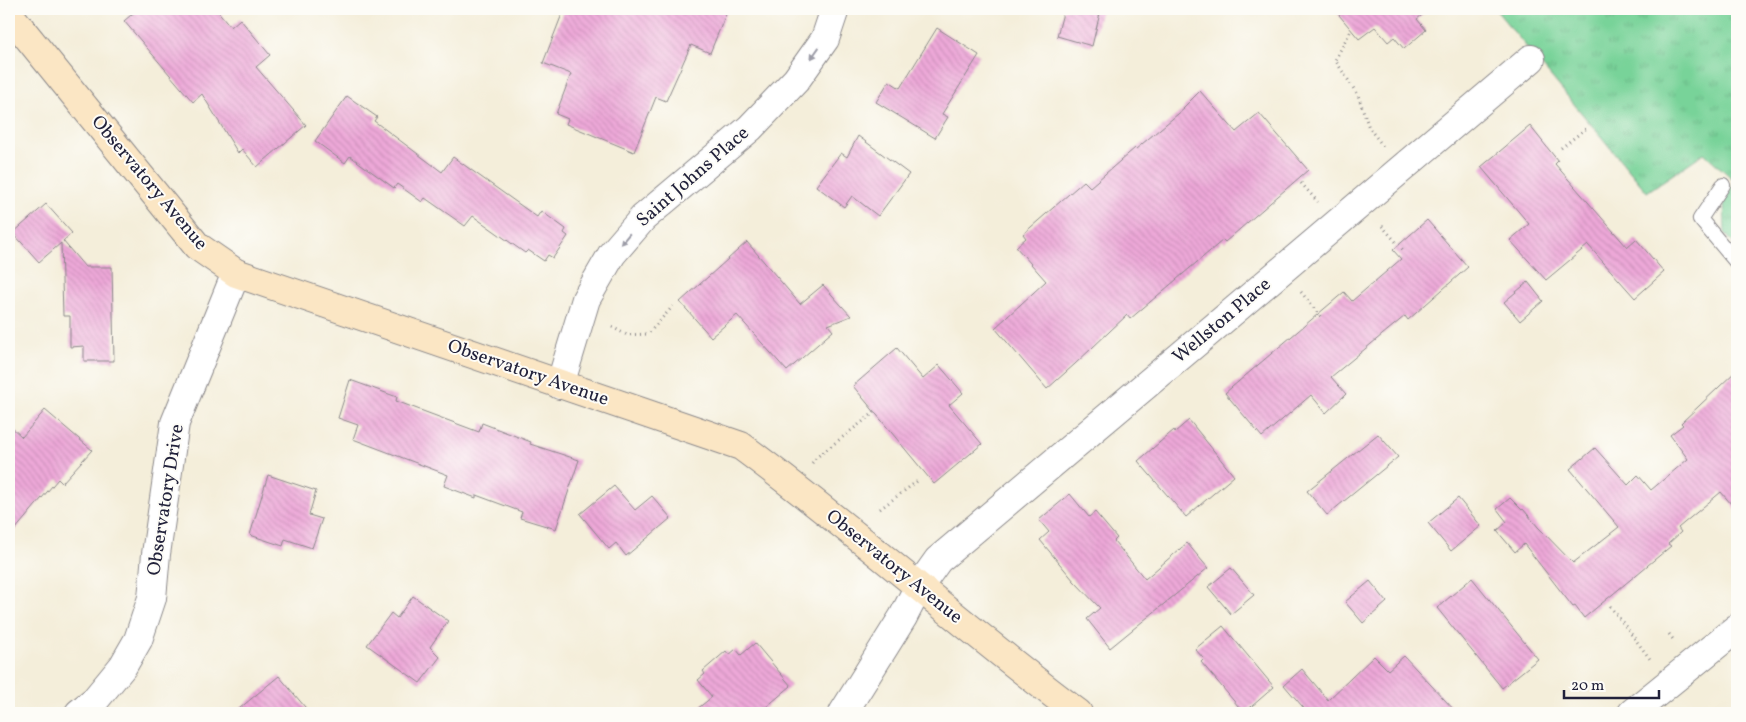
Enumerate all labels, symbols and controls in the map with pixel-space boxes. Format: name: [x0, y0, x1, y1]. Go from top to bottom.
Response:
one-way arrow: [810, 46, 820, 60]
street label: Observatory Avenue: [85, 110, 213, 256]
street label: Saint Johns Place: [631, 121, 755, 233]
one-way arrow: [619, 233, 631, 245]
street label: Wellston Place: [1167, 272, 1277, 370]
street label: Observatory Avenue: [444, 333, 612, 413]
street label: Observatory Drive: [141, 422, 191, 578]
street label: Observatory Avenue: [820, 504, 968, 630]
scale bar: [1564, 667, 1658, 699]
text: 20 m: [1571, 676, 1604, 697]

